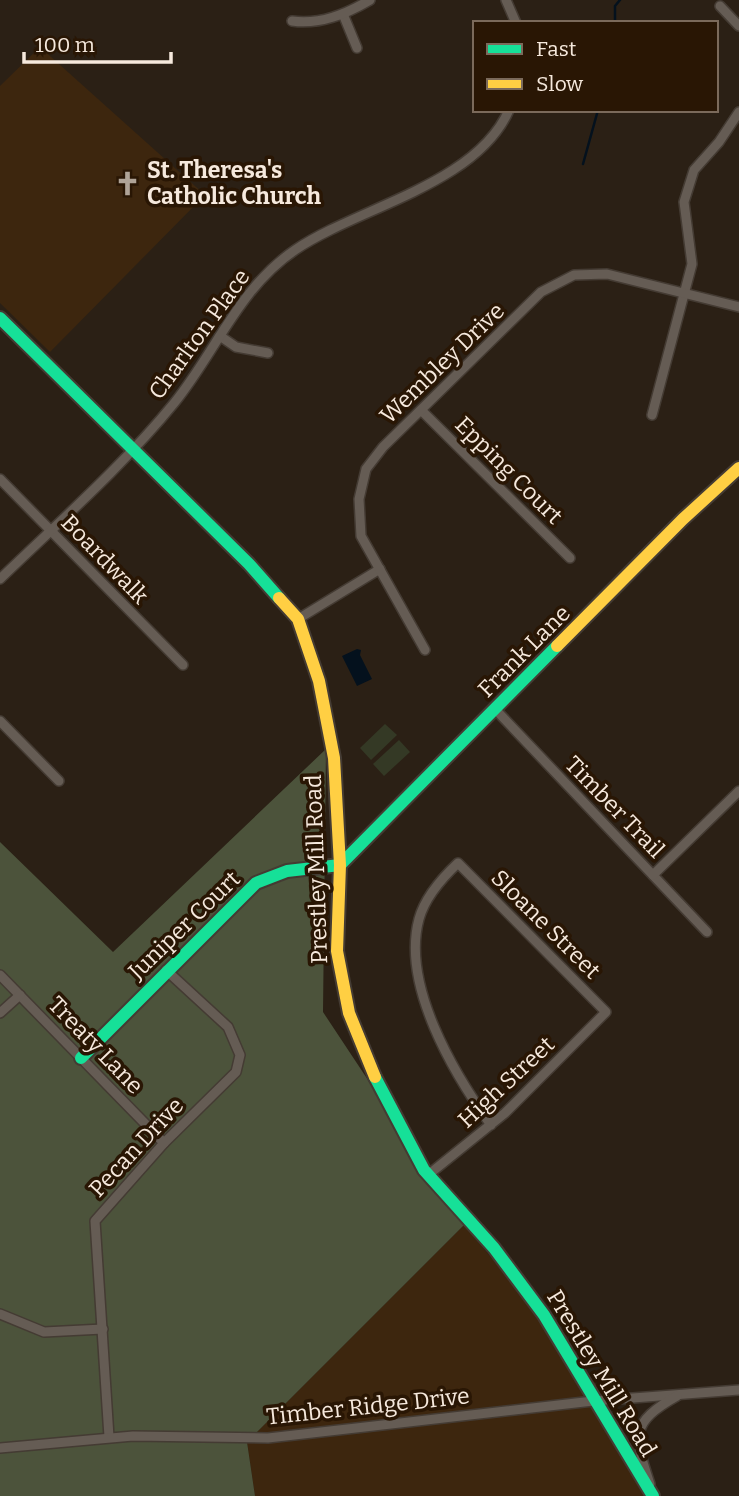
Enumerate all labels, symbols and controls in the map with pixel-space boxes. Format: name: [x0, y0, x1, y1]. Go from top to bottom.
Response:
scale bar: [24, 21, 172, 65]
legend: [473, 21, 718, 112]
text: 100 m: [35, 32, 95, 58]
text: Fast: [536, 36, 577, 62]
text: Slow: [536, 71, 583, 97]
place label: St. Theresa's Catholic Church: [147, 156, 322, 210]
church icon: St. Theresa's Catholic Church: [113, 169, 141, 197]
street label: Charlton Place: [142, 263, 256, 405]
street label: Wembley Drive: [374, 297, 510, 429]
street label: Epping Court: [449, 410, 569, 530]
street label: Boardwalk: [56, 508, 154, 610]
street label: Frank Lane: [472, 599, 576, 703]
street label: Timber Trail: [559, 750, 671, 864]
street label: Prestley Mill Road: [299, 773, 333, 964]
street label: Sloane Street: [486, 864, 606, 984]
street label: Juniper Court: [122, 865, 246, 986]
street label: Treaty Lane: [43, 990, 149, 1100]
street label: High Street: [452, 1030, 560, 1134]
street label: Pecan Drive: [83, 1091, 189, 1203]
street label: Prestley Mill Road: [541, 1285, 663, 1462]
street label: Timber Ridge Drive: [265, 1381, 471, 1431]

